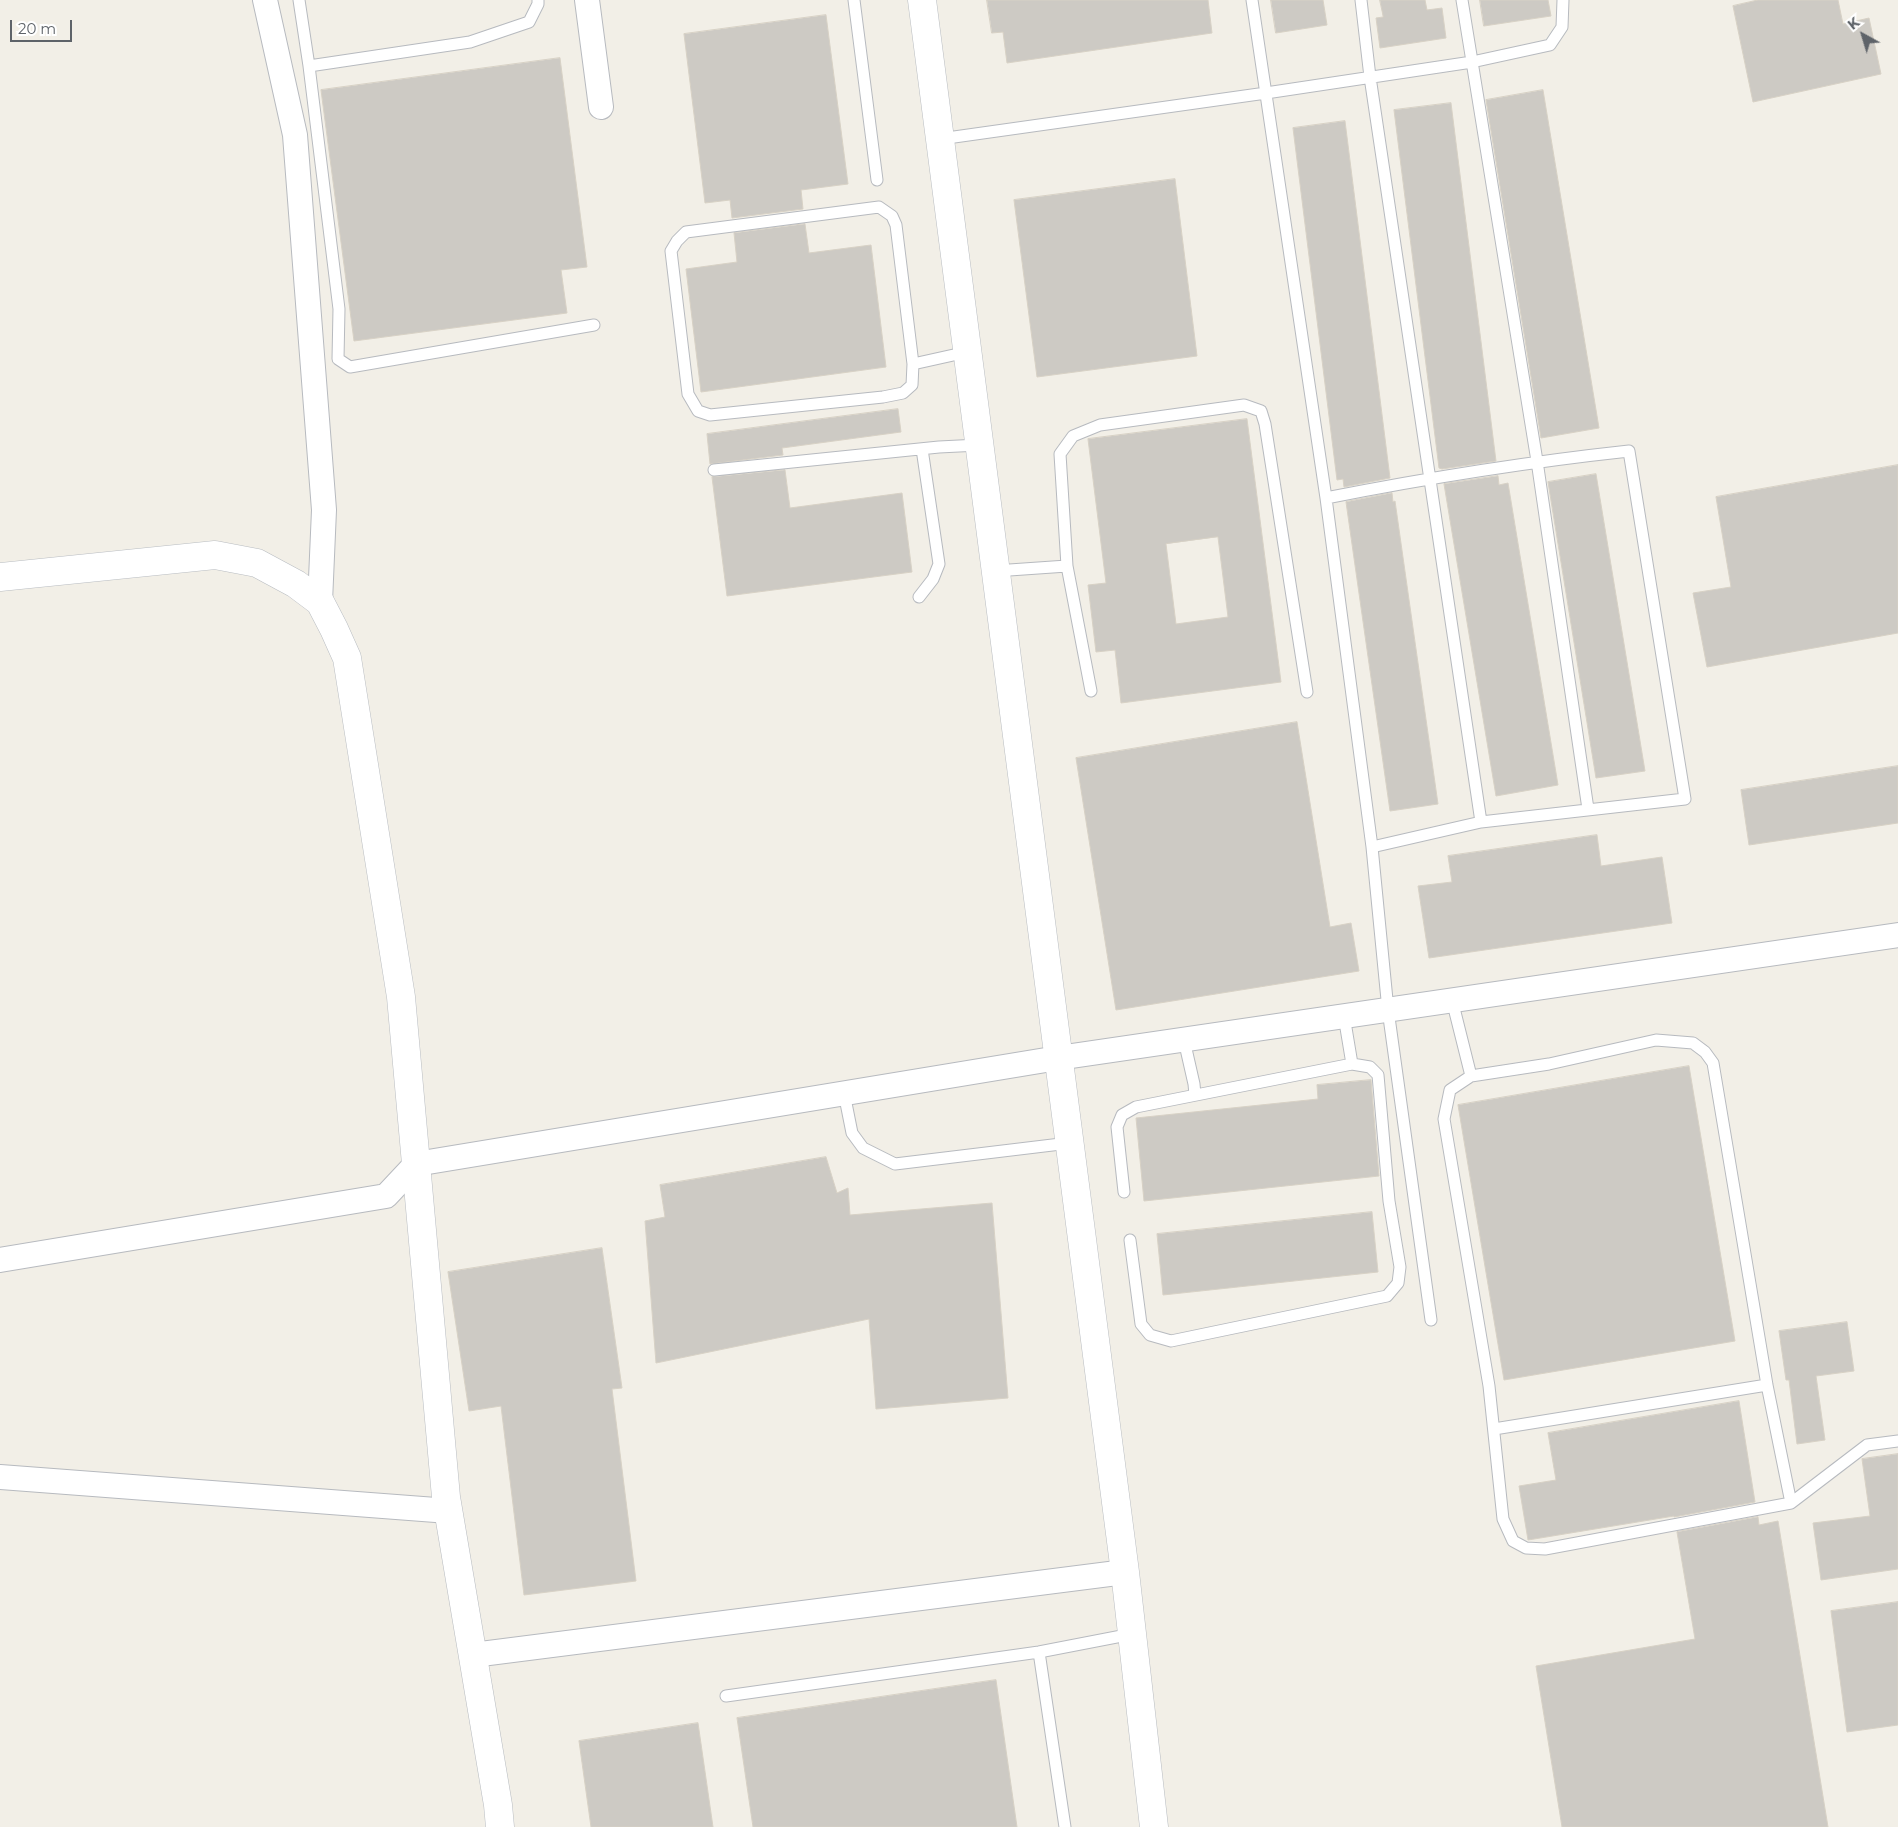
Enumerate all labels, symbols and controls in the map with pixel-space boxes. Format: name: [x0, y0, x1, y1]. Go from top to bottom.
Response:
scale bar: [12, 10, 75, 42]
north arrow: [1838, 10, 1888, 60]
text: K: [1844, 13, 1863, 34]
text: 20 m: [18, 19, 56, 38]

